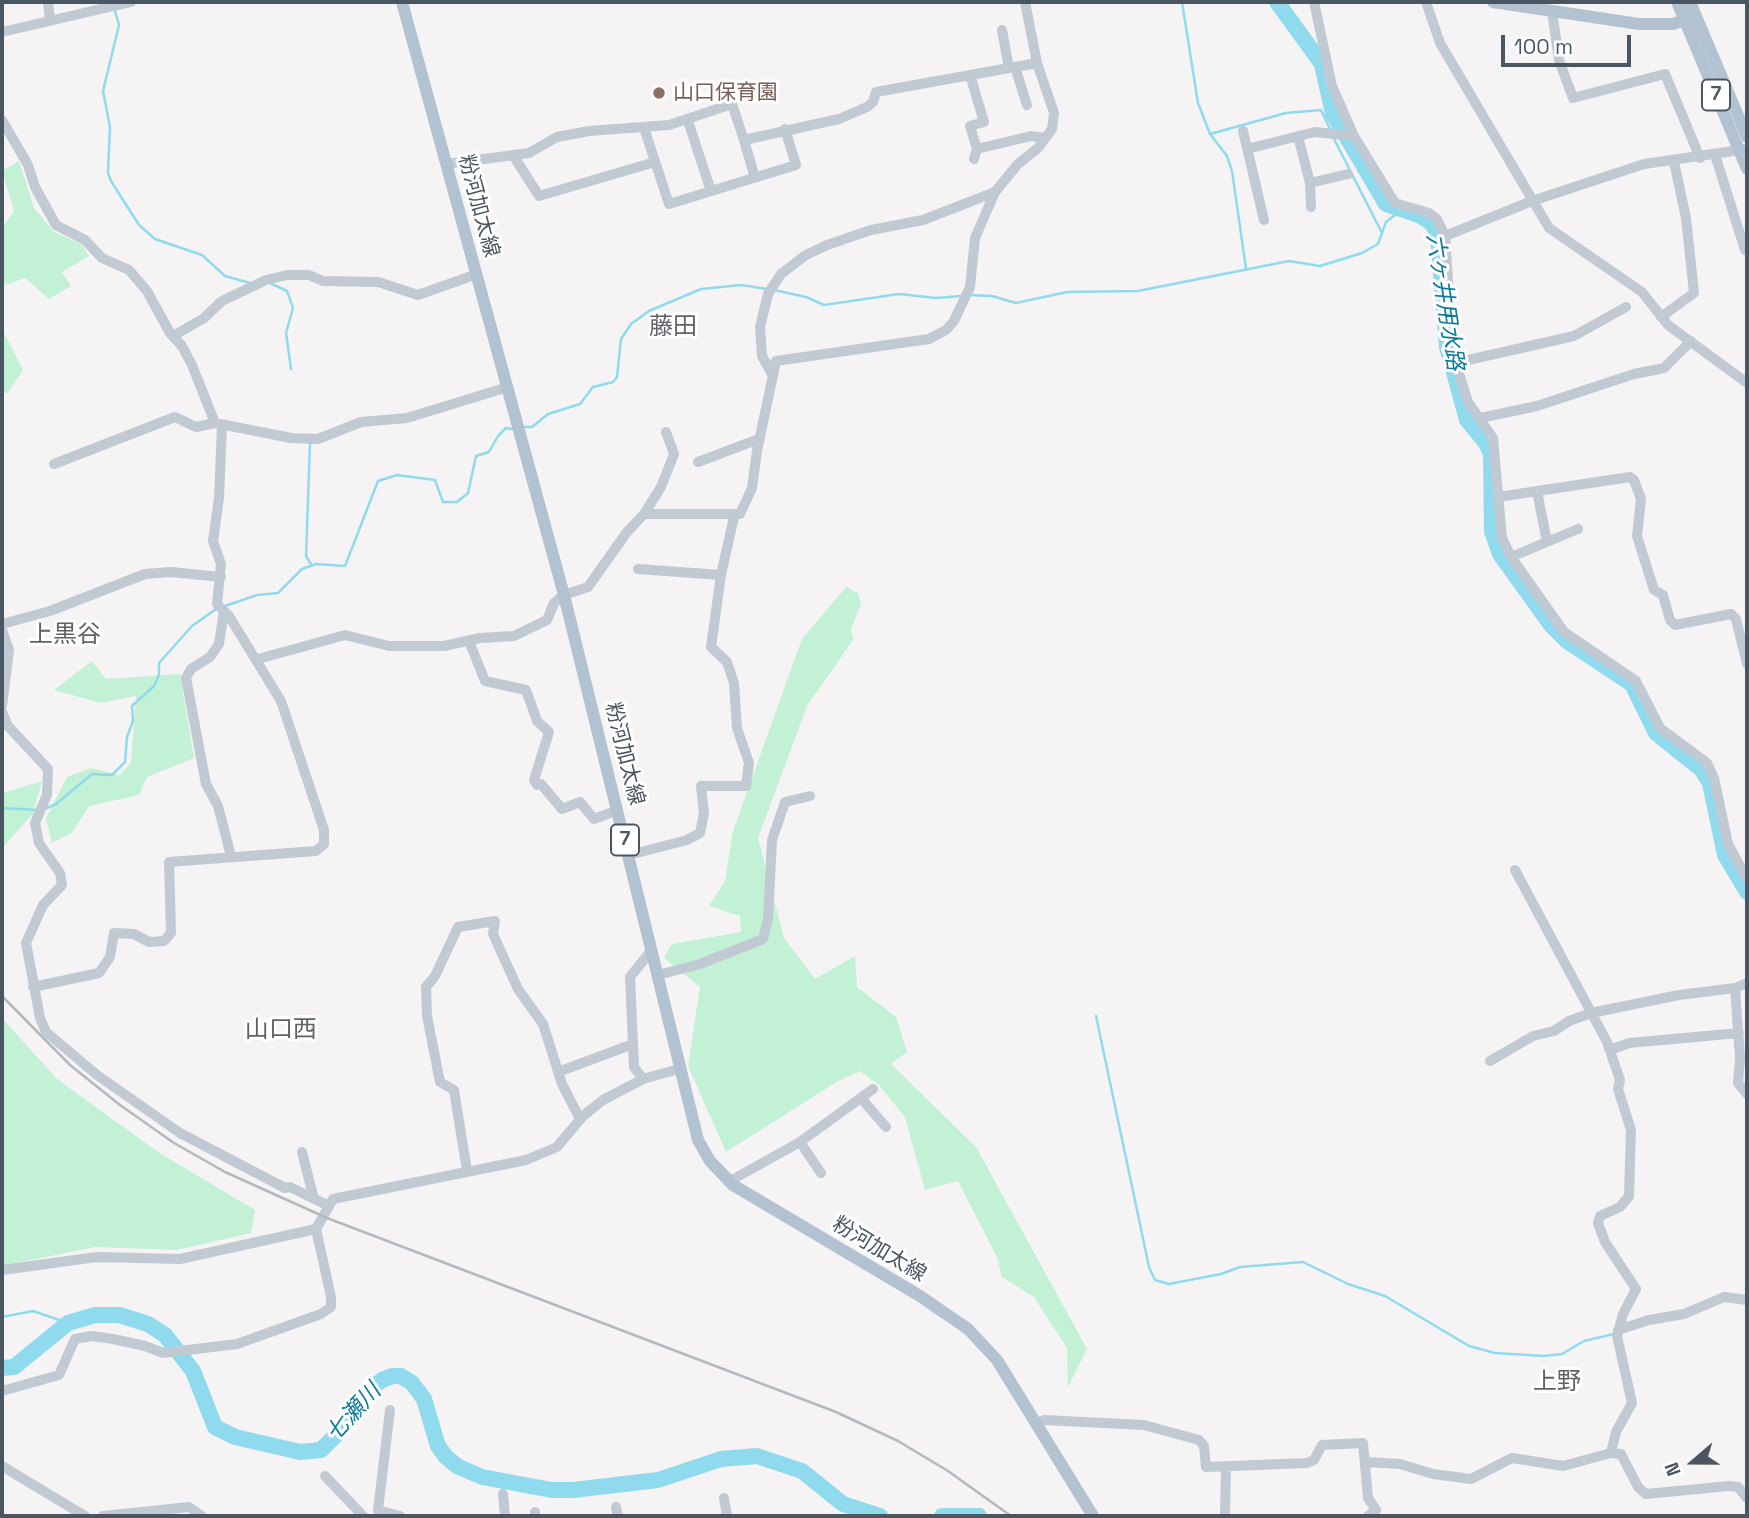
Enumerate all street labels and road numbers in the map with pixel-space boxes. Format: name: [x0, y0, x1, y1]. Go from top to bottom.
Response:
road number: 7: [1702, 80, 1730, 110]
street label: 粉河加太線: [452, 152, 504, 260]
street label: 粉河加太線: [599, 700, 649, 808]
road number: 7: [611, 824, 639, 856]
street label: 粉河加太線: [828, 1212, 930, 1288]

